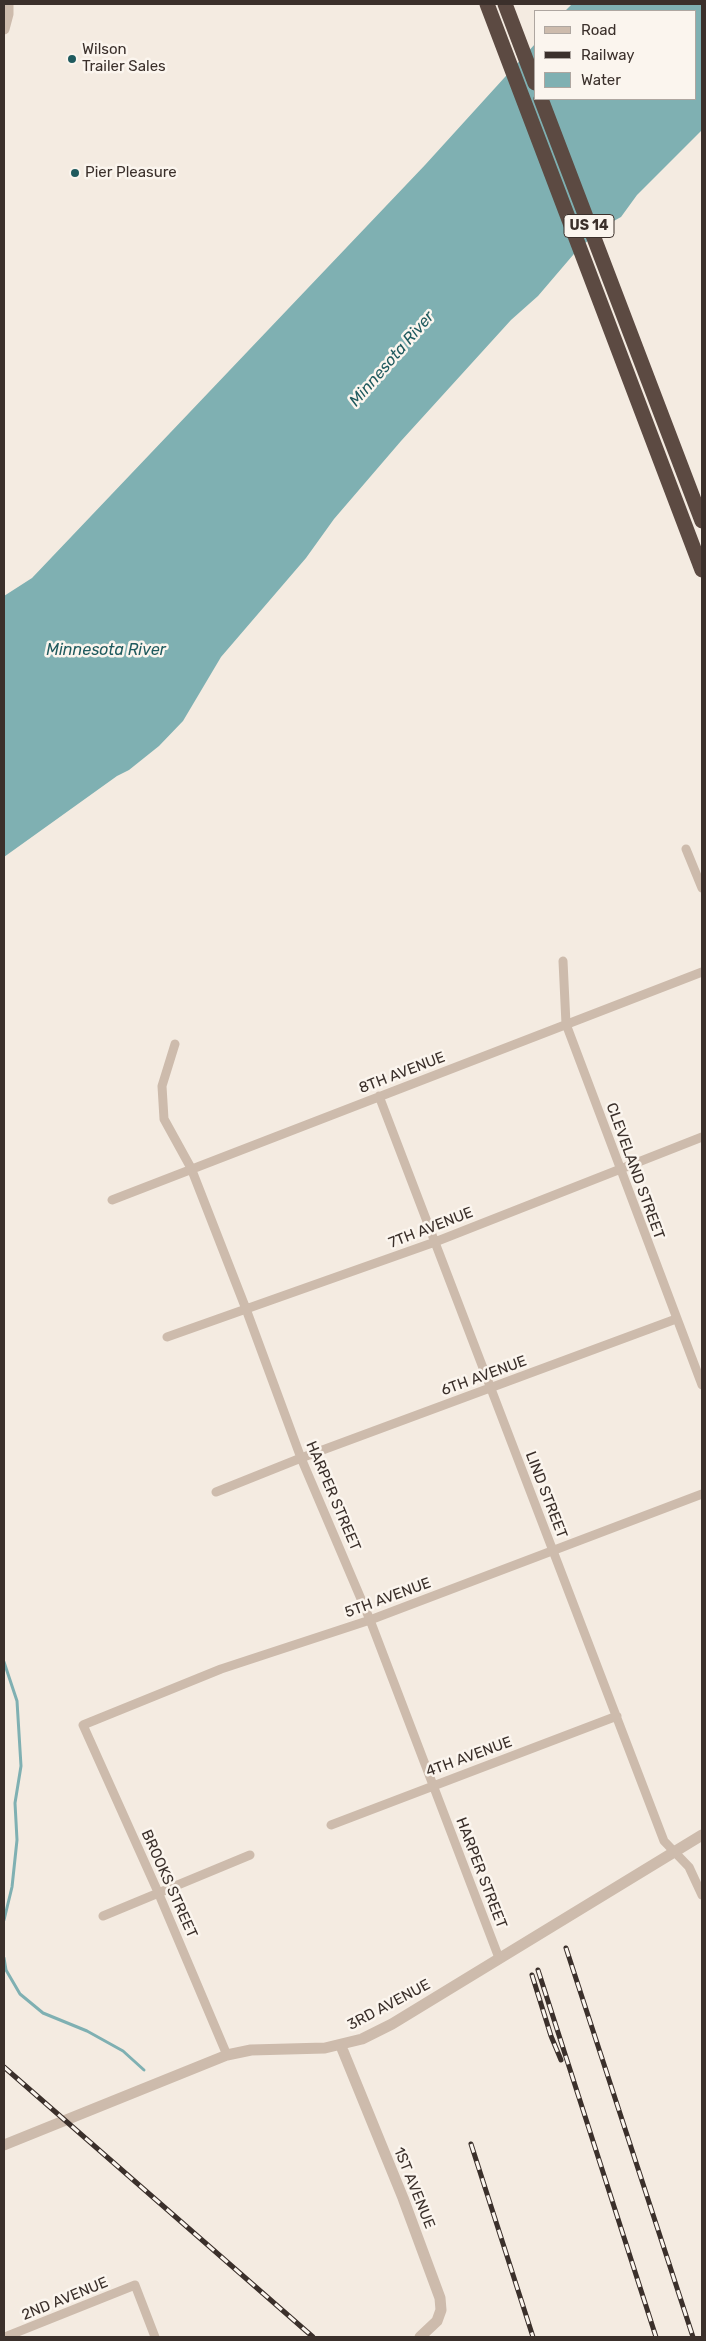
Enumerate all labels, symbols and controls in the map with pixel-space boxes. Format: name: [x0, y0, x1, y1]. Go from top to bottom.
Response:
legend: [534, 10, 696, 100]
text: Road: [581, 21, 617, 39]
place label: Wilson Trailer Sales: [82, 41, 166, 76]
text: Railway: [581, 46, 635, 64]
marker: Wilson Trailer Sales: [66, 53, 78, 65]
text: Water: [581, 71, 621, 89]
place label: Pier Pleasure: [85, 164, 177, 182]
marker: Pier Pleasure: [69, 167, 81, 179]
road number: US 14: [564, 215, 614, 238]
water label: Minnesota River: [346, 308, 438, 410]
water label: Minnesota River: [46, 640, 166, 660]
street label: 8TH AVENUE: [356, 1048, 448, 1098]
street label: CLEVELAND STREET: [602, 1100, 668, 1242]
street label: 7TH AVENUE: [386, 1204, 476, 1252]
street label: 6TH AVENUE: [439, 1352, 529, 1400]
street label: HARPER STREET: [302, 1438, 364, 1554]
street label: LIND STREET: [521, 1449, 571, 1541]
street label: 5TH AVENUE: [343, 1574, 433, 1622]
street label: 4TH AVENUE: [423, 1733, 515, 1781]
street label: HARPER STREET: [452, 1815, 510, 1931]
street label: BROOKS STREET: [137, 1827, 201, 1941]
street label: 3RD AVENUE: [345, 1976, 433, 2034]
street label: 1ST AVENUE: [389, 2145, 439, 2231]
street label: 2ND AVENUE: [19, 2274, 111, 2324]

